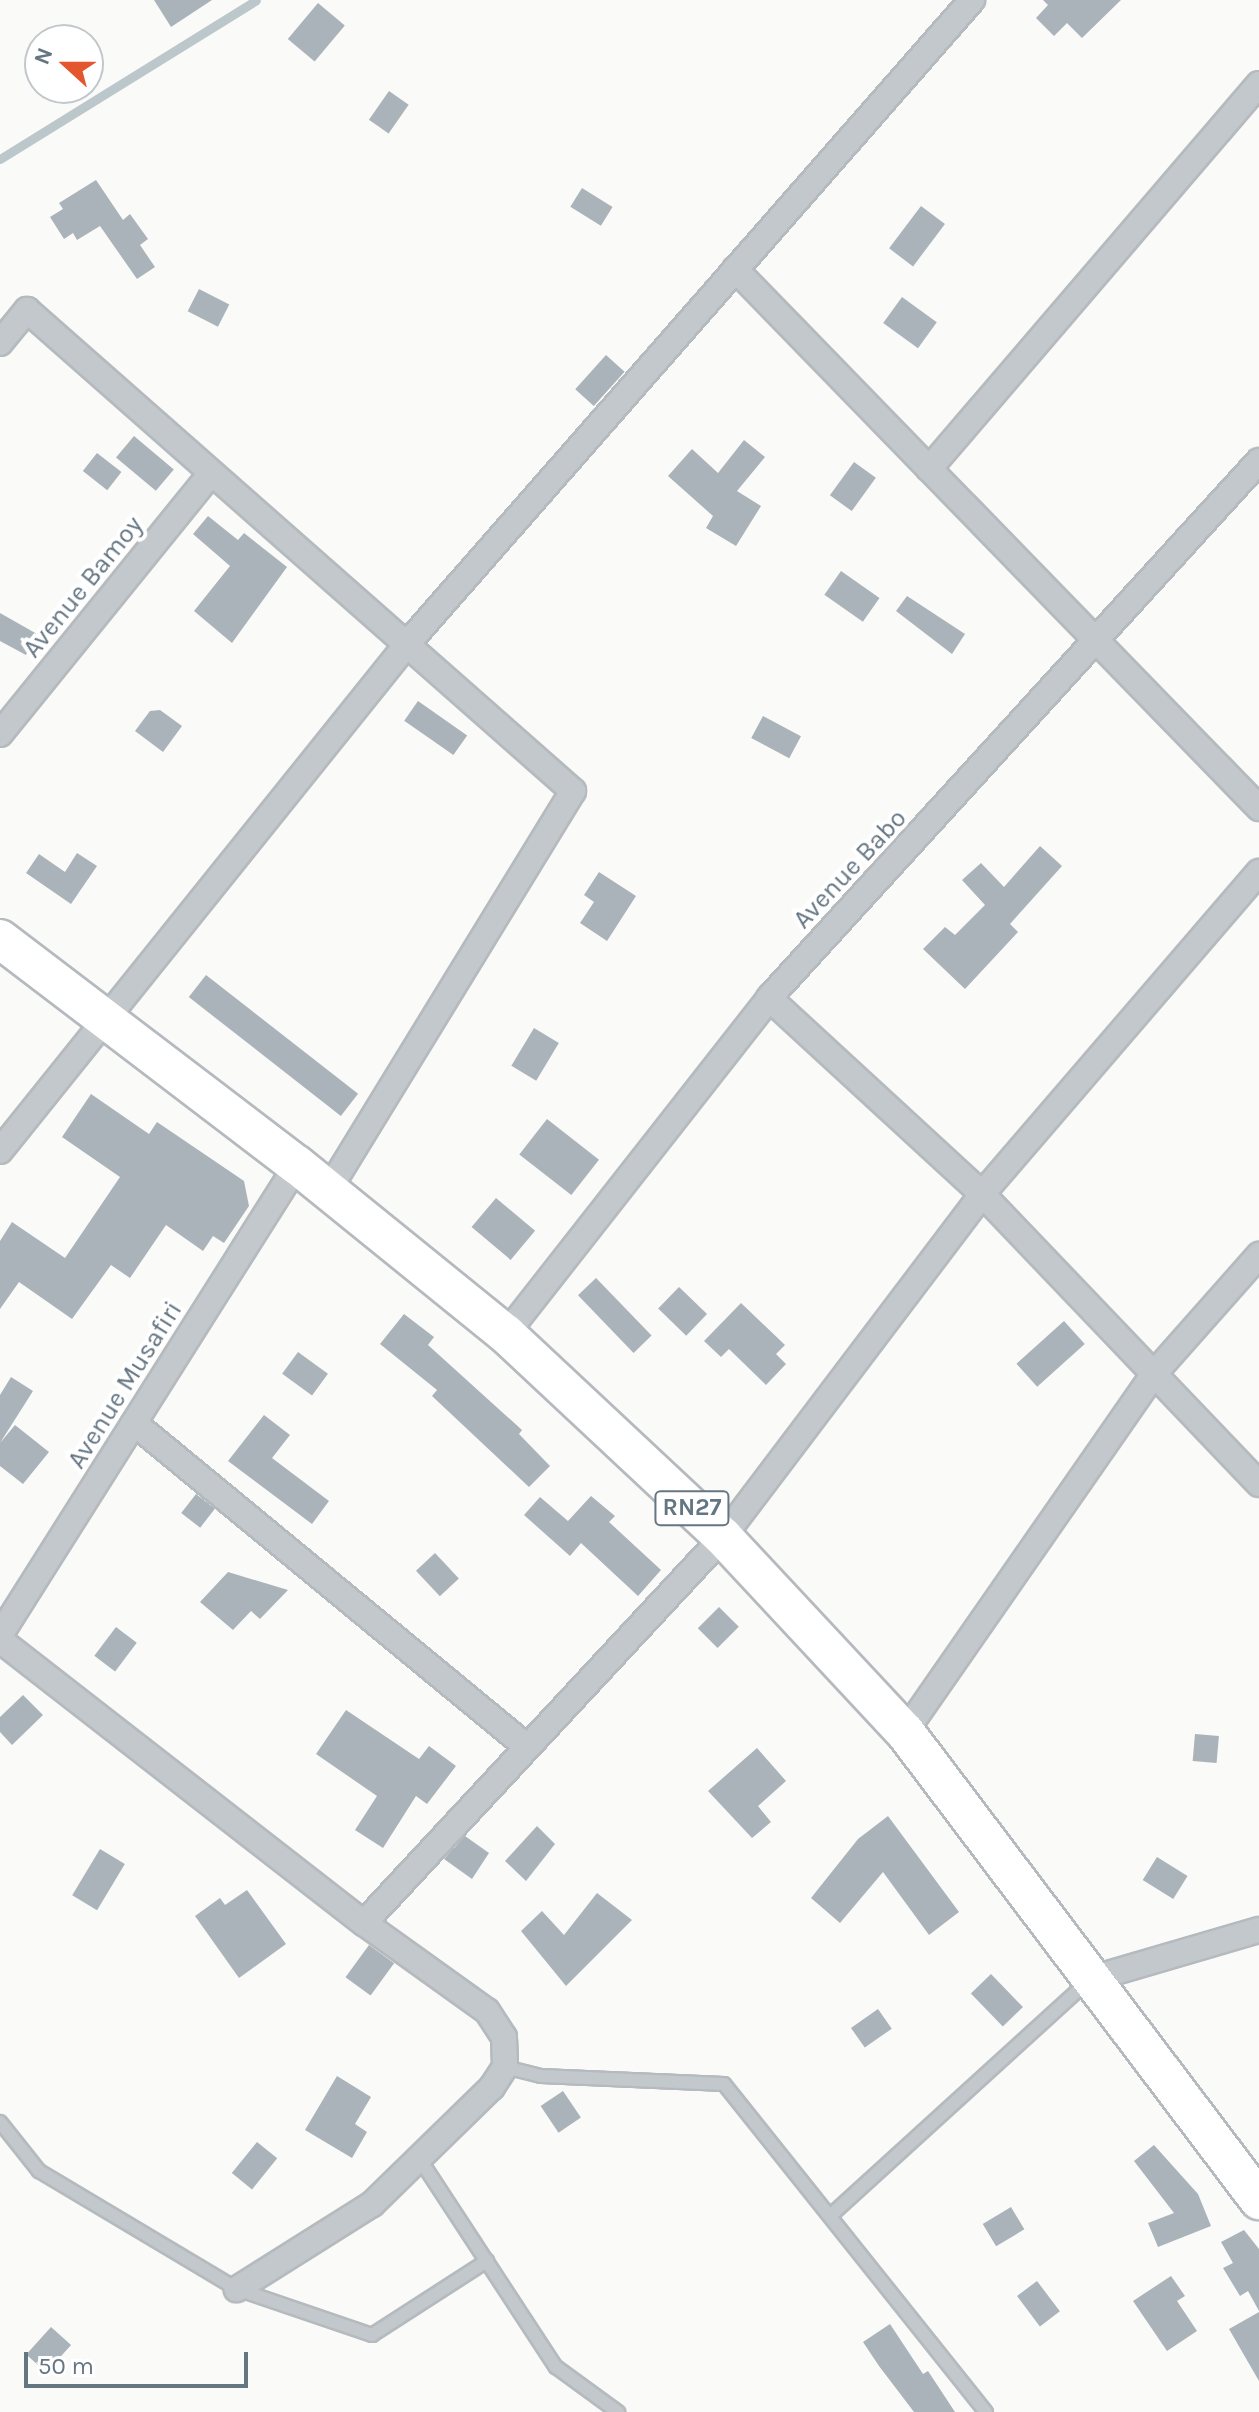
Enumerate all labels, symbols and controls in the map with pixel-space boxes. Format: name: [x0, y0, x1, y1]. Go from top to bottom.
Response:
north arrow: [24, 24, 104, 104]
text: N: [28, 44, 58, 68]
street label: Avenue Bamoy: [16, 510, 150, 664]
street label: Avenue Babo: [787, 803, 913, 935]
street label: Avenue Musafiri: [61, 1296, 189, 1474]
road number: RN27: [654, 1488, 730, 1528]
scale bar: [28, 2336, 252, 2386]
text: 50 m: [38, 2352, 94, 2380]

